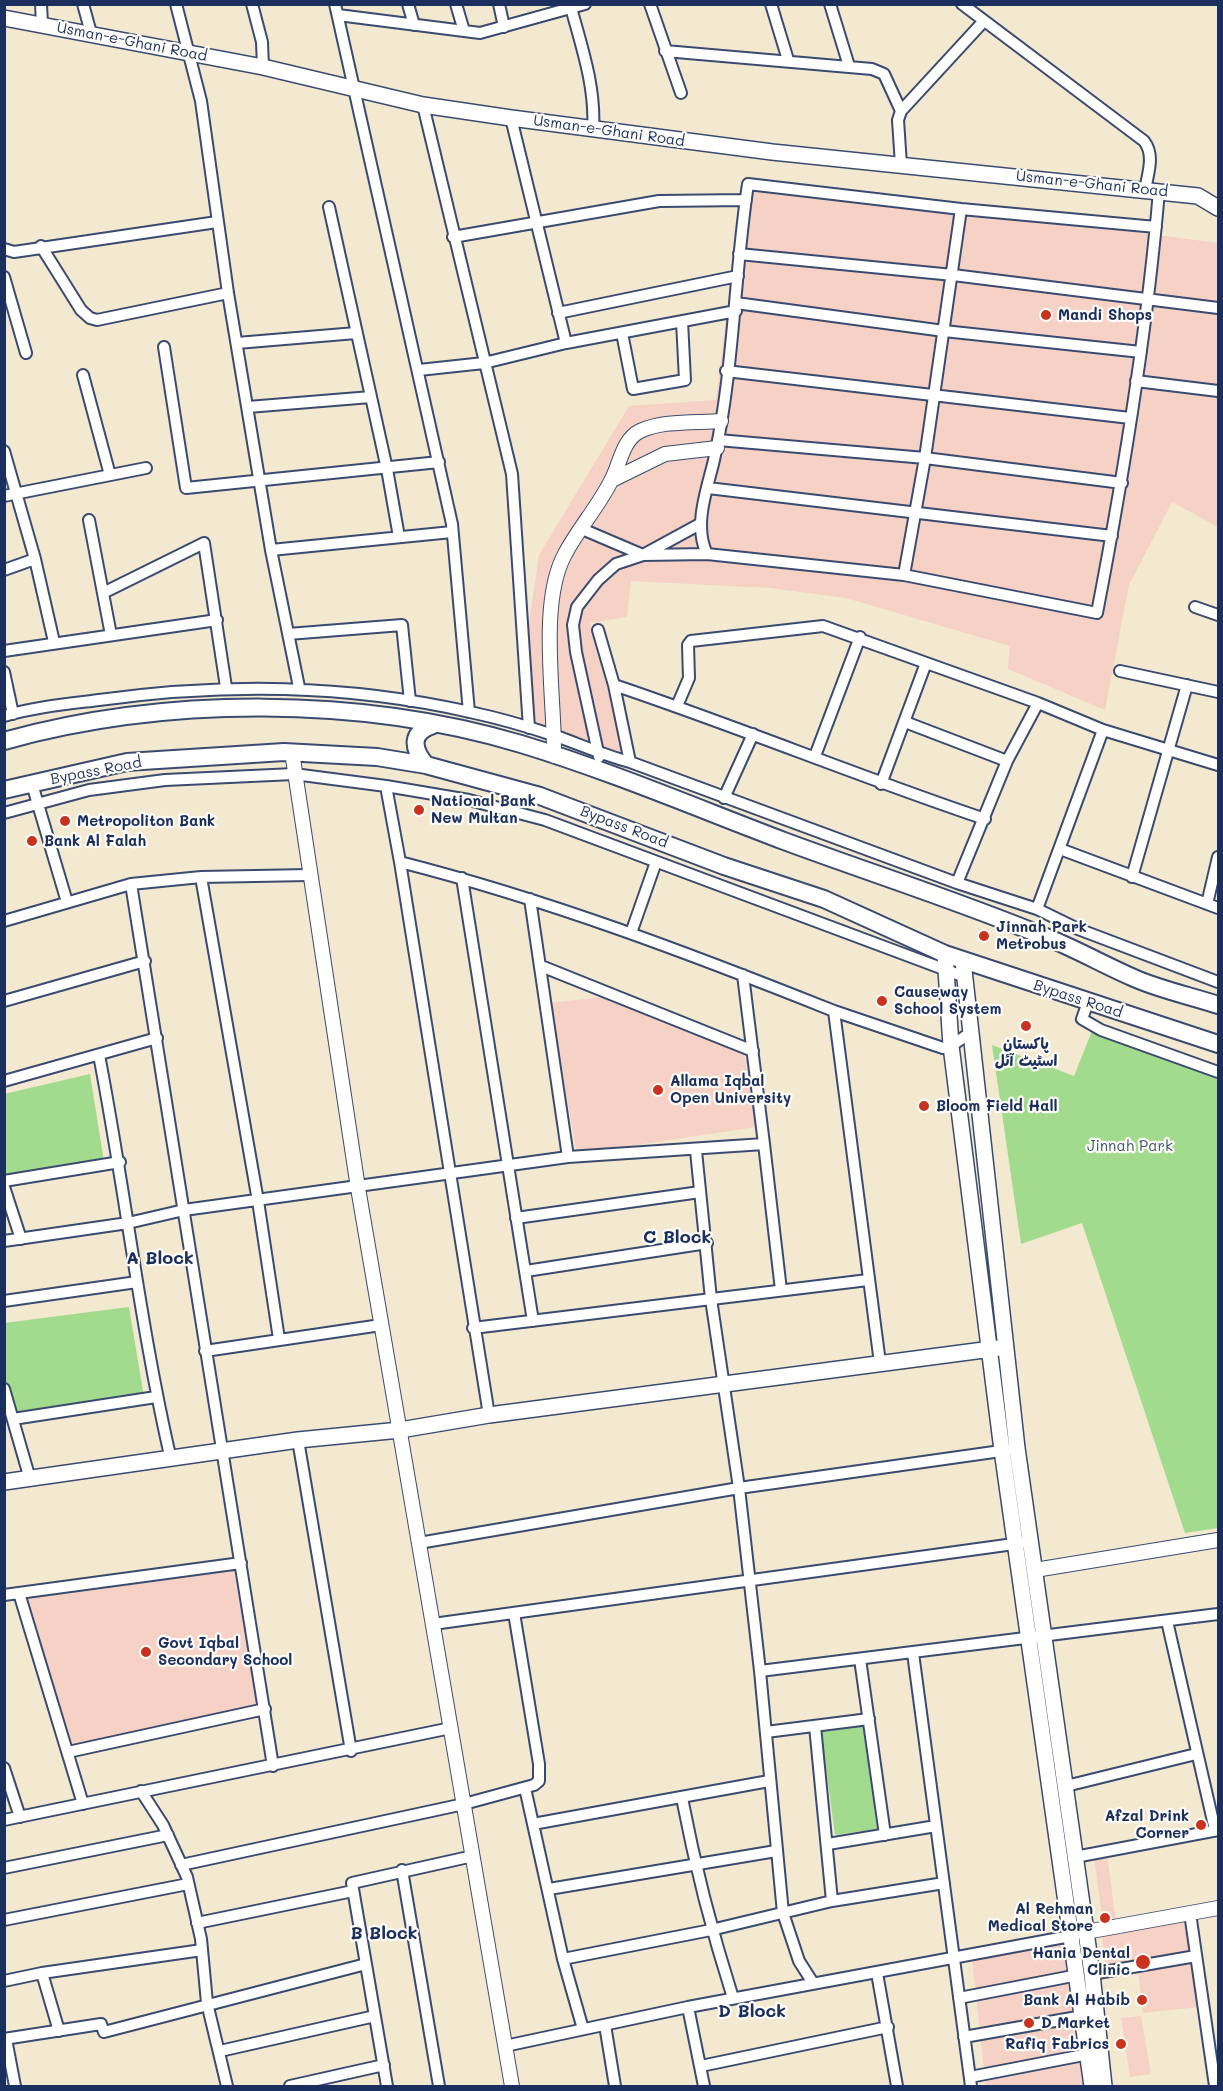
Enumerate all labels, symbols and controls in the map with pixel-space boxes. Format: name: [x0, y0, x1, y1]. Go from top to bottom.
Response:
street label: Usman-e-Ghani Road: [55, 19, 209, 65]
street label: Usman-e-Ghani Road: [532, 111, 686, 151]
street label: Usman-e-Ghani Road: [1015, 167, 1169, 201]
place label: Mandi Shops: [1058, 306, 1152, 324]
marker: Mandi Shops: [1039, 308, 1053, 322]
street label: Bypass Road: [49, 753, 143, 789]
place label: National Bank New Multan: [431, 792, 536, 827]
street label: Bypass Road: [578, 802, 670, 852]
marker: National Bank New Multan: [412, 803, 426, 817]
place label: Metropoliton Bank: [77, 812, 215, 830]
marker: Metropoliton Bank: [58, 814, 72, 828]
place label: Bank Al Falah: [44, 832, 146, 850]
marker: Bank Al Falah: [25, 834, 39, 848]
place label: Jinnah Park Metrobus: [996, 918, 1087, 953]
marker: Jinnah Park Metrobus: [977, 929, 991, 943]
street label: Bypass Road: [1031, 976, 1125, 1022]
place label: Causeway School System: [894, 983, 1001, 1018]
marker: Causeway School System: [875, 994, 889, 1008]
marker: پاکستان اسٹیٹ آئل: [1019, 1019, 1033, 1033]
place label: پاکستان اسٹیٹ آئل: [995, 1035, 1057, 1070]
place label: Allama Iqbal Open University: [670, 1072, 791, 1107]
marker: Allama Iqbal Open University: [651, 1083, 665, 1097]
place label: Bloom Field Hall: [936, 1097, 1058, 1115]
marker: Bloom Field Hall: [917, 1099, 931, 1113]
park label: Jinnah Park: [1087, 1137, 1173, 1155]
district label: C Block: [643, 1226, 711, 1248]
district label: A Block: [126, 1247, 194, 1269]
place label: Govt Iqbal Secondary School: [158, 1634, 292, 1669]
marker: Govt Iqbal Secondary School: [139, 1645, 153, 1659]
place label: Afzal Drink Corner: [1105, 1807, 1189, 1842]
marker: Afzal Drink Corner: [1194, 1818, 1208, 1832]
place label: Al Rehman Medical Store: [988, 1900, 1093, 1935]
marker: Al Rehman Medical Store: [1098, 1911, 1112, 1925]
district label: B Block: [351, 1922, 417, 1944]
place label: Hania Dental Clinic: [1032, 1944, 1130, 1979]
marker: Hania Dental Clinic: [1134, 1953, 1152, 1971]
place label: Bank Al Habib: [1023, 1991, 1130, 2009]
marker: Bank Al Habib: [1135, 1993, 1149, 2007]
district label: D Block: [718, 2000, 786, 2022]
place label: D Market: [1041, 2014, 1110, 2032]
marker: D Market: [1022, 2016, 1036, 2030]
place label: Rafiq Fabrics: [1005, 2035, 1109, 2053]
marker: Rafiq Fabrics: [1114, 2037, 1128, 2051]

